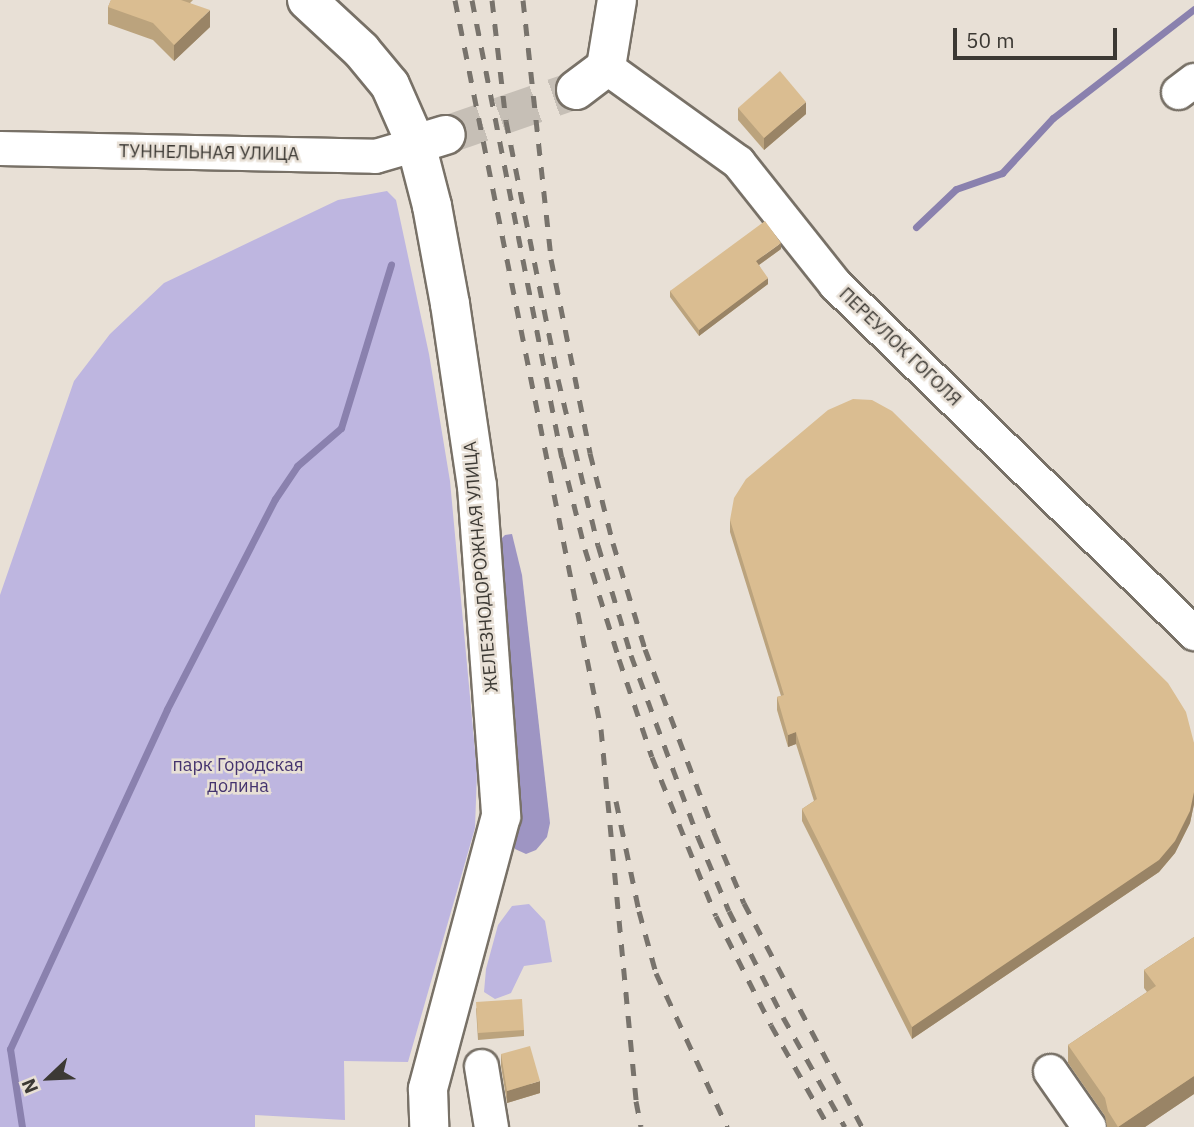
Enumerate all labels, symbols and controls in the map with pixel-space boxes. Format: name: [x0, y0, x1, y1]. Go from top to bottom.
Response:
scale bar: [956, 14, 1120, 58]
text: 50 m: [966, 26, 1015, 54]
street label: ТУННЕЛЬНАЯ УЛИЦА: [119, 141, 299, 165]
street label: ПЕРЕУЛОК ГОГОЛЯ: [835, 283, 965, 411]
street label: ЖЕЛЕЗНОДОРОЖНАЯ УЛИЦА: [459, 440, 503, 694]
park label: парк Городская долина: [172, 755, 304, 798]
north arrow: [14, 1043, 84, 1113]
text: N: [16, 1075, 43, 1097]

